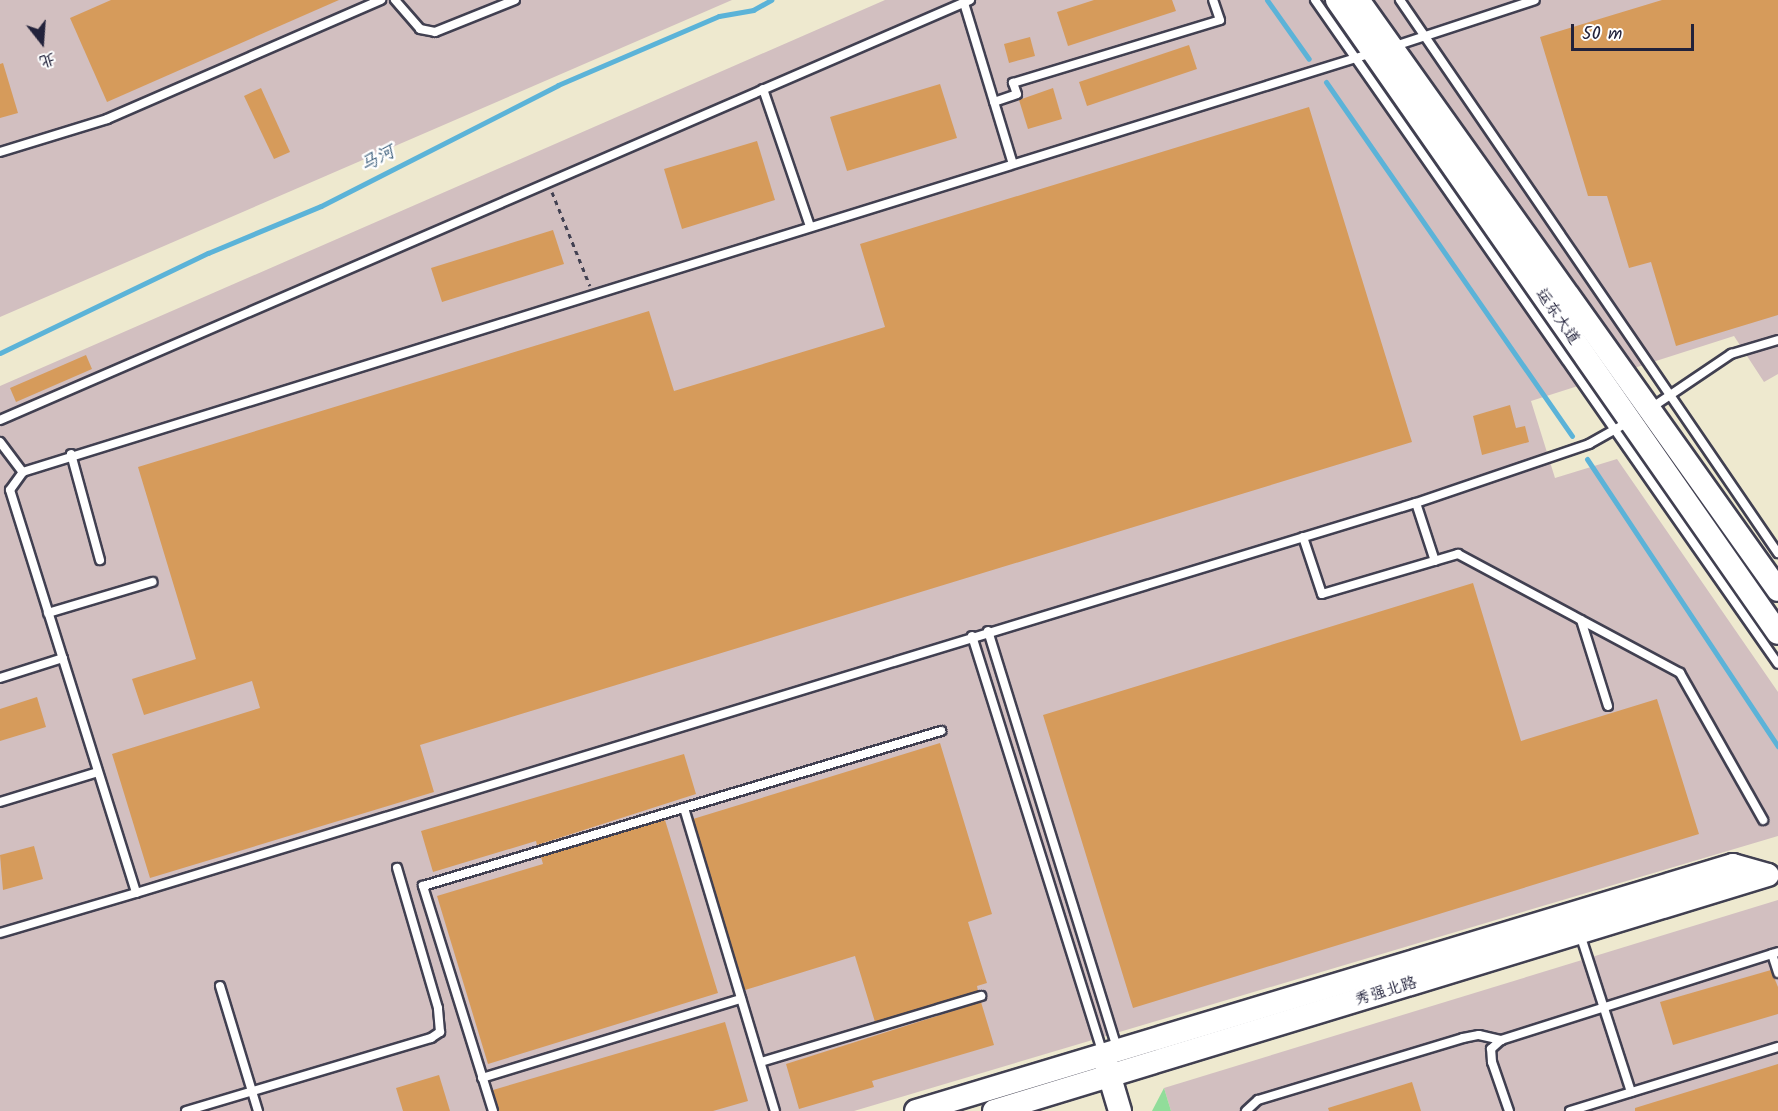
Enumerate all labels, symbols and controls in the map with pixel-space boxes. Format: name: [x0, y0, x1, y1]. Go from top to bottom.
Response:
north arrow: [12, 12, 72, 72]
scale bar: [1574, 12, 1697, 50]
text: 50 m: [1582, 20, 1622, 49]
text: 北: [36, 45, 59, 74]
water label: 马河: [357, 142, 399, 178]
street label: 运东大道: [1531, 285, 1583, 349]
street label: 秀强北路: [1353, 973, 1419, 1011]

